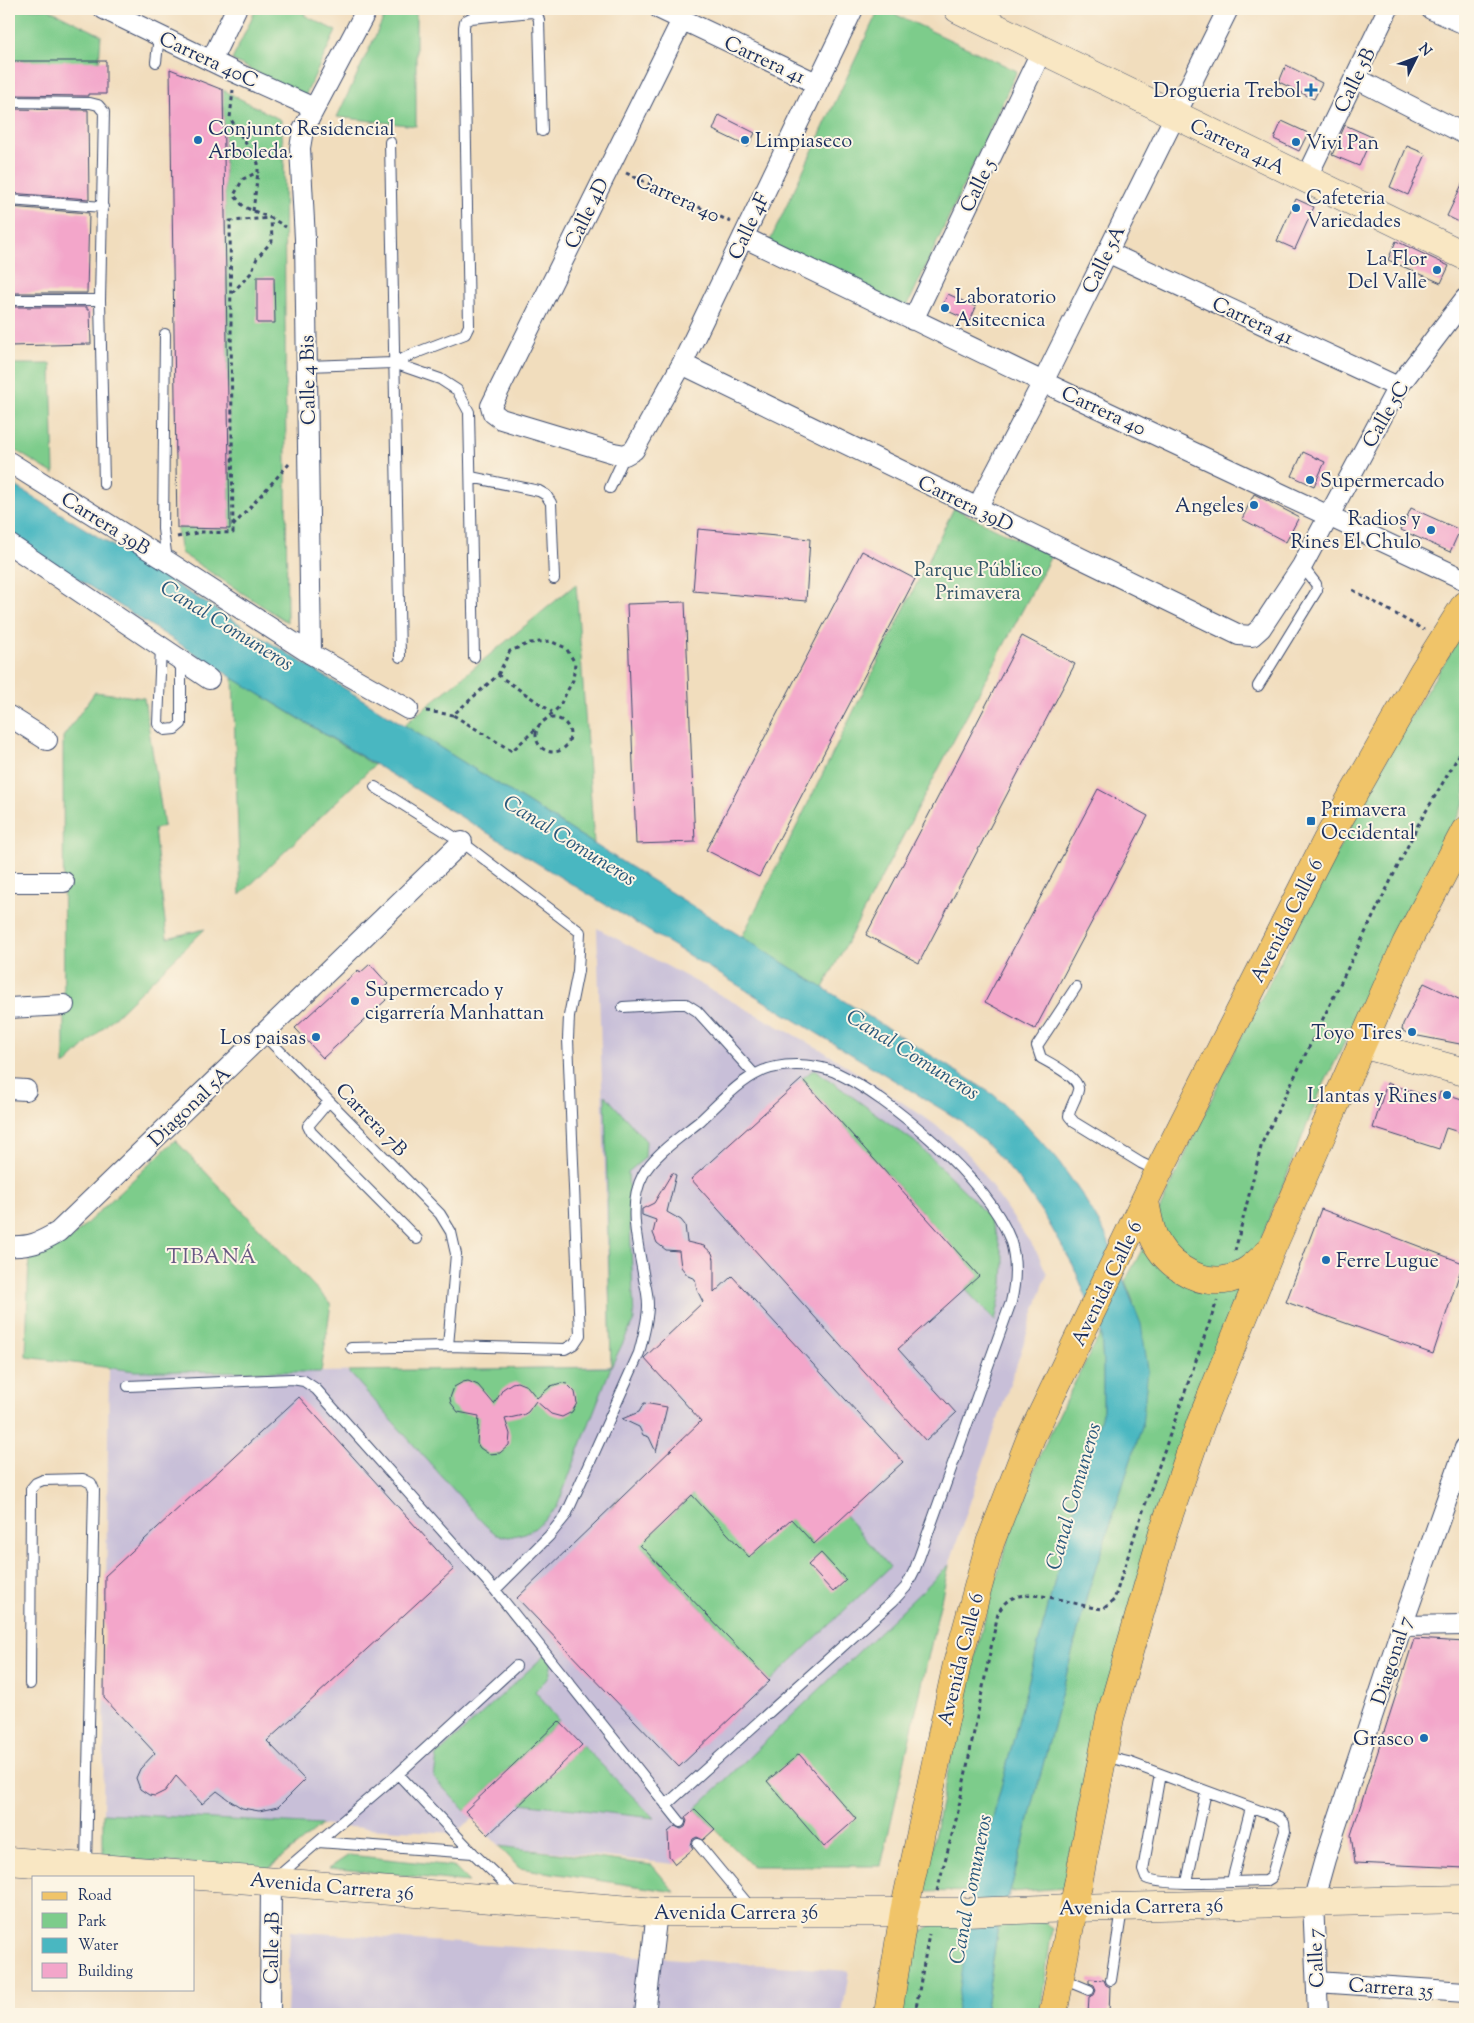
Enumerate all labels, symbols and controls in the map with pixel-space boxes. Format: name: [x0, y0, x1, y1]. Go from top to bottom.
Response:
street label: Carrera 40C: [153, 26, 262, 97]
street label: Carrera 41: [718, 30, 810, 93]
north arrow: [1392, 32, 1442, 82]
text: N: [1413, 40, 1435, 61]
street label: Calle 5B: [1328, 43, 1385, 118]
place label: Drogueria Trebol: [1153, 78, 1301, 107]
marker: Drogueria Trebol: [1305, 84, 1317, 96]
street label: Carrera 41A: [1184, 113, 1290, 184]
place label: Conjunto Residencial Arboleda.: [208, 116, 395, 168]
place label: Limpiaseco: [755, 128, 852, 157]
place label: Vivi Pan: [1306, 130, 1379, 159]
marker: Conjunto Residencial Arboleda.: [192, 134, 204, 146]
marker: Limpiaseco: [739, 134, 751, 146]
marker: Vivi Pan: [1290, 136, 1302, 148]
street label: Calle 5: [954, 154, 1005, 218]
street label: Carrera 40: [630, 167, 724, 232]
street label: Calle 4D: [559, 174, 618, 254]
place label: Cafeteria Variedades: [1306, 185, 1401, 237]
street label: Calle 4F: [722, 189, 778, 265]
marker: Cafeteria Variedades: [1290, 202, 1302, 214]
street label: Calle 5A: [1076, 221, 1134, 299]
place label: La Flor Del Valle: [1348, 246, 1427, 298]
marker: La Flor Del Valle: [1431, 264, 1443, 276]
place label: Laboratorio Asitecnica: [955, 284, 1056, 336]
street label: Carrera 41: [1206, 291, 1298, 354]
marker: Laboratorio Asitecnica: [939, 302, 951, 314]
street label: Calle 4 Bis: [294, 335, 325, 425]
street label: Calle 5C: [1356, 377, 1418, 454]
street label: Carrera 40: [1056, 380, 1150, 445]
place label: Supermercado: [1320, 468, 1445, 497]
street label: Carrera 39D: [912, 470, 1018, 541]
marker: Supermercado: [1304, 474, 1316, 486]
street label: Carrera 39B: [54, 486, 155, 564]
place label: Angeles: [1175, 493, 1244, 522]
marker: Angeles: [1248, 499, 1260, 511]
place label: Radios y Rines El Chulo: [1290, 506, 1421, 558]
marker: Radios y Rines El Chulo: [1425, 524, 1437, 536]
park label: Parque Público Primavera: [914, 557, 1042, 609]
water label: Canal Comuneros: [154, 574, 298, 680]
water label: Canal Comuneros: [497, 789, 641, 895]
place label: Primavera Occidental: [1321, 797, 1416, 849]
marker: Primavera Occidental: [1305, 815, 1317, 827]
street label: Avenida Calle 6: [1244, 854, 1332, 988]
place label: Supermercado y cigarrería Manhattan: [365, 977, 544, 1029]
marker: Supermercado y cigarrería Manhattan: [349, 995, 361, 1007]
water label: Canal Comuneros: [840, 1003, 984, 1109]
place label: Toyo Tires: [1311, 1020, 1402, 1049]
place label: Los paisas: [220, 1025, 306, 1054]
marker: Toyo Tires: [1406, 1026, 1418, 1038]
marker: Los paisas: [310, 1031, 322, 1043]
street label: Diagonal 5A: [143, 1061, 239, 1155]
street label: Carrera 7B: [328, 1077, 413, 1164]
place label: Llantas y Rines: [1307, 1083, 1437, 1112]
marker: Llantas y Rines: [1441, 1089, 1453, 1101]
street label: Avenida Calle 6: [1065, 1217, 1151, 1352]
district label: TIBANÁ: [167, 1243, 257, 1273]
place label: Ferre Lugue: [1336, 1248, 1439, 1277]
marker: Ferre Lugue: [1320, 1254, 1332, 1266]
water label: Canal Comuneros: [1040, 1419, 1110, 1574]
street label: Avenida Calle 6: [932, 1590, 993, 1729]
street label: Diagonal 7: [1365, 1613, 1421, 1709]
place label: Grasco: [1353, 1726, 1414, 1755]
marker: Grasco: [1418, 1732, 1430, 1744]
water label: Canal Comuneros: [943, 1812, 1001, 1967]
street label: Avenida Carrera 36: [249, 1867, 415, 1910]
legend: [32, 1876, 195, 1990]
text: Road: [78, 1886, 112, 1907]
street label: Avenida Carrera 36: [1059, 1893, 1224, 1924]
street label: Avenida Carrera 36: [654, 1900, 818, 1929]
street label: Calle 4B: [258, 1911, 289, 1984]
text: Park: [78, 1912, 107, 1933]
street label: Calle 7: [1301, 1927, 1334, 1988]
text: Water: [78, 1936, 119, 1957]
text: Building: [78, 1962, 133, 1983]
street label: Carrera 35: [1347, 1972, 1434, 2007]

